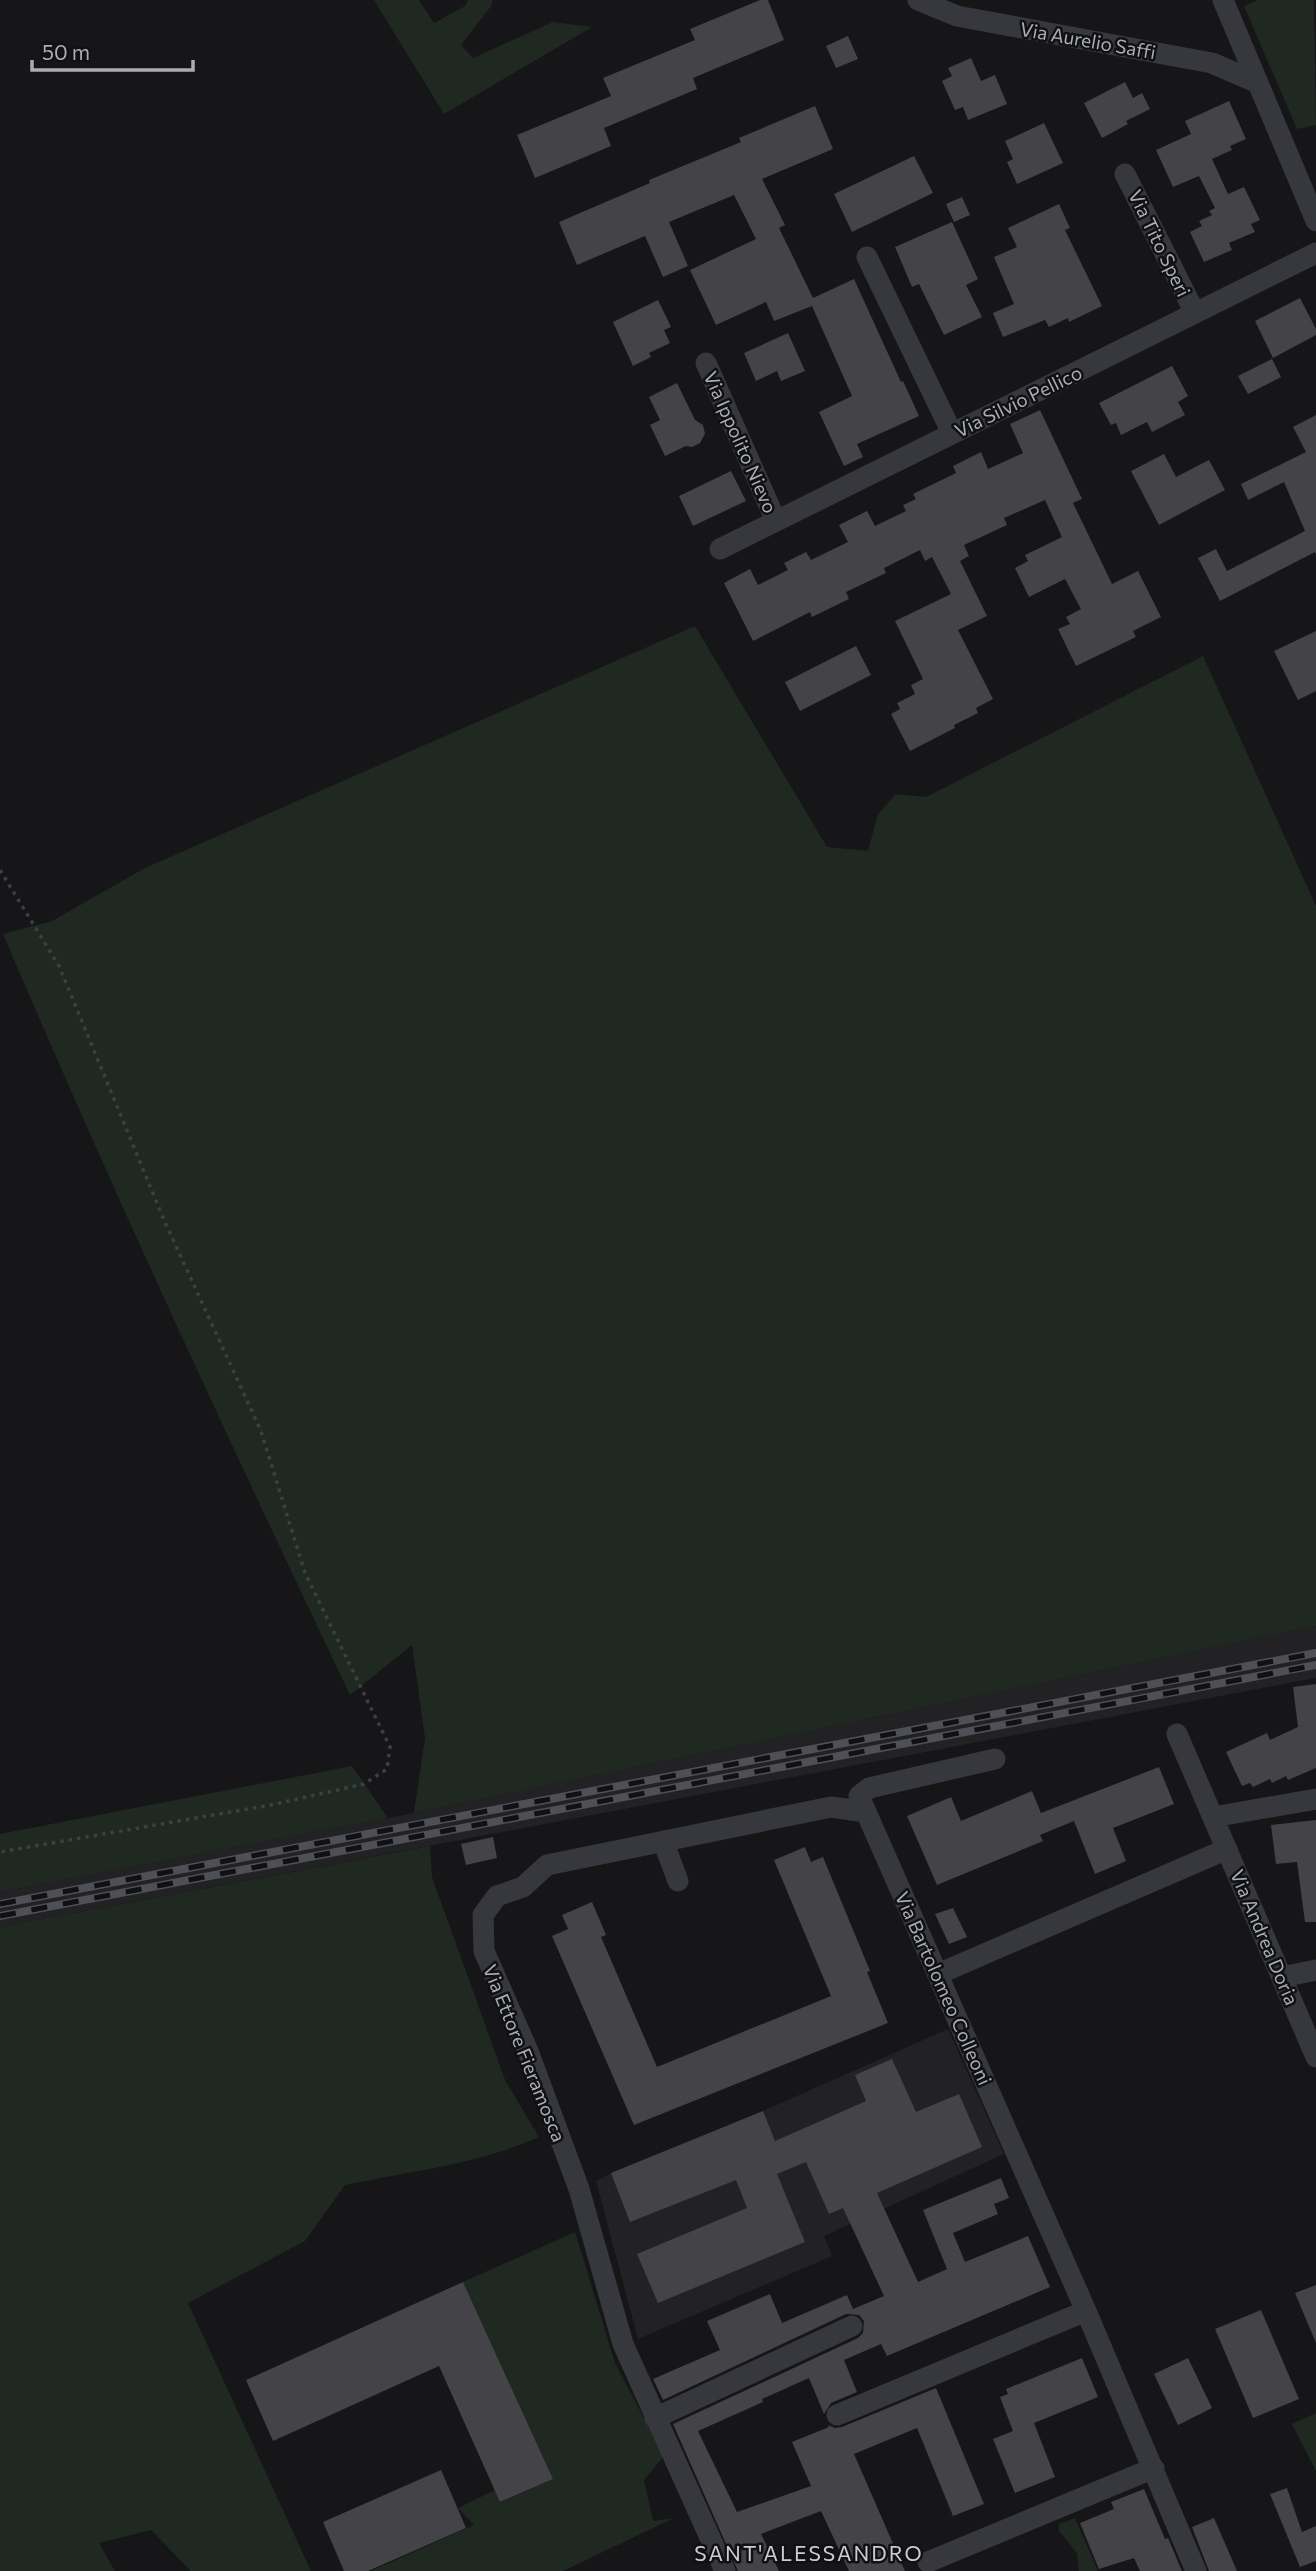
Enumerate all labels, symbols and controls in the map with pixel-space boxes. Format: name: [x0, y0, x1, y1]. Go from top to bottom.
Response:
street label: Via Aurelio Saffi: [1018, 17, 1158, 63]
scale bar: [32, 28, 192, 72]
text: 50 m: [42, 39, 90, 64]
street label: Via Tito Speri: [1124, 186, 1196, 300]
street label: Via Silvio Pellico: [951, 360, 1085, 442]
street label: Via Ippolito Nievo: [699, 368, 783, 516]
street label: Via Andrea Doria: [1226, 1866, 1304, 2008]
street label: Via Bartolomeo Colleoni: [891, 1888, 997, 2088]
street label: Via Ettore Fieramosca: [479, 1961, 571, 2145]
district label: SANT'ALESSANDRO: [694, 2540, 924, 2565]

